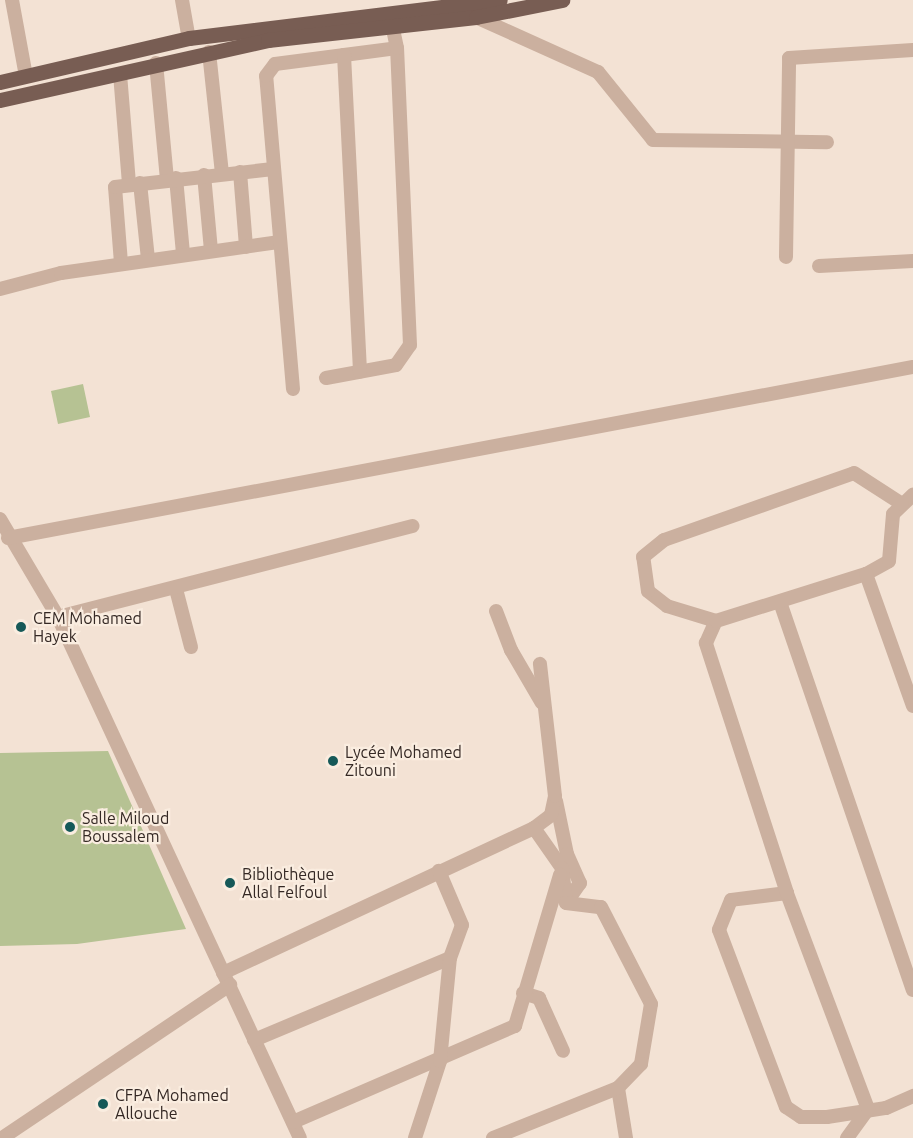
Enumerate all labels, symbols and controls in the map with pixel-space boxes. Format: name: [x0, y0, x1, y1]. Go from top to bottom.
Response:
place label: CEM Mohamed Hayek: [33, 608, 142, 646]
marker: CEM Mohamed Hayek: [14, 620, 28, 634]
place label: Lycée Mohamed Zitouni: [345, 742, 462, 780]
marker: Lycée Mohamed Zitouni: [326, 754, 340, 768]
place label: Salle Miloud Boussalem: [82, 808, 169, 846]
marker: Salle Miloud Boussalem: [63, 820, 77, 834]
place label: Bibliothèque Allal Felfoul: [242, 864, 334, 902]
marker: Bibliothèque Allal Felfoul: [223, 876, 237, 890]
place label: CFPA Mohamed Allouche: [115, 1085, 229, 1123]
marker: CFPA Mohamed Allouche: [96, 1097, 110, 1111]

